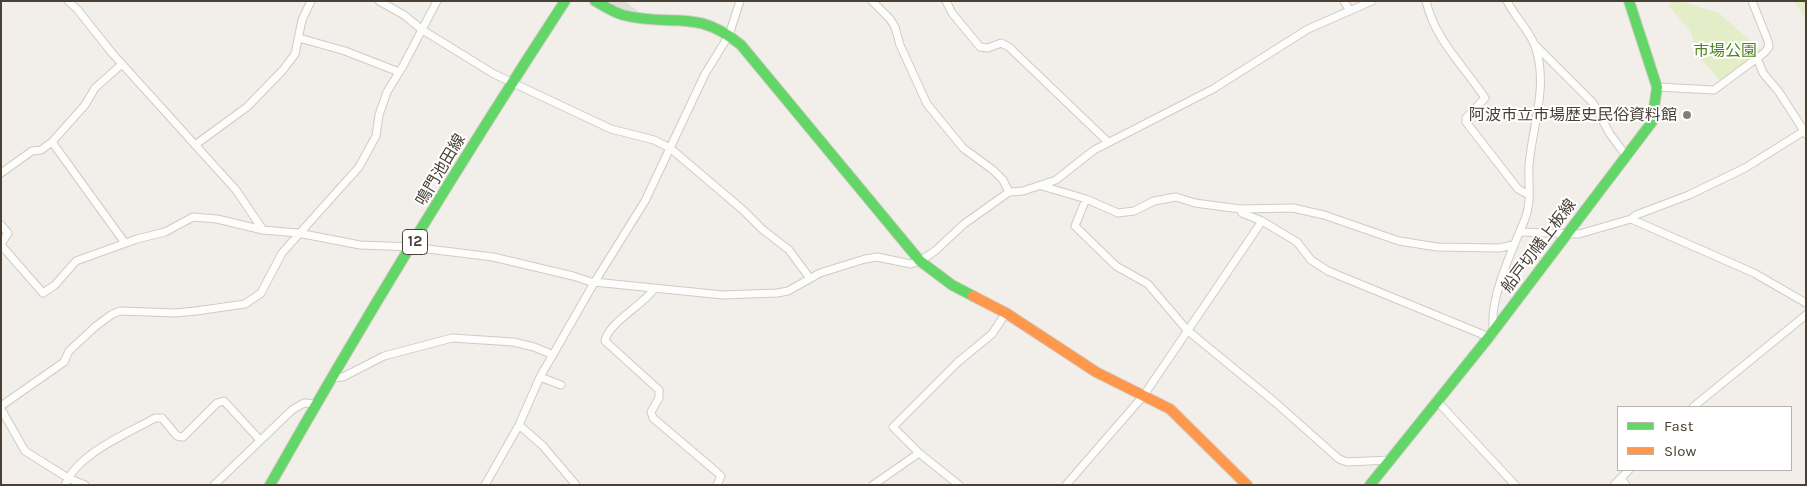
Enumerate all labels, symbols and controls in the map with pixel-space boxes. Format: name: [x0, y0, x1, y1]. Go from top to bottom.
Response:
park label: 市場公園: [1693, 41, 1757, 61]
place label: 阿波市立市場歴史民俗資料館: [1469, 105, 1677, 125]
marker: 阿波市立市場歴史民俗資料館: [1681, 109, 1693, 121]
street label: 鳴門池田線: [412, 131, 470, 209]
street label: 船戸切幡上板線: [1498, 195, 1580, 297]
road number: 12: [402, 230, 428, 254]
legend: [1617, 406, 1792, 471]
text: Fast: [1664, 417, 1693, 435]
text: Slow: [1664, 442, 1696, 460]

